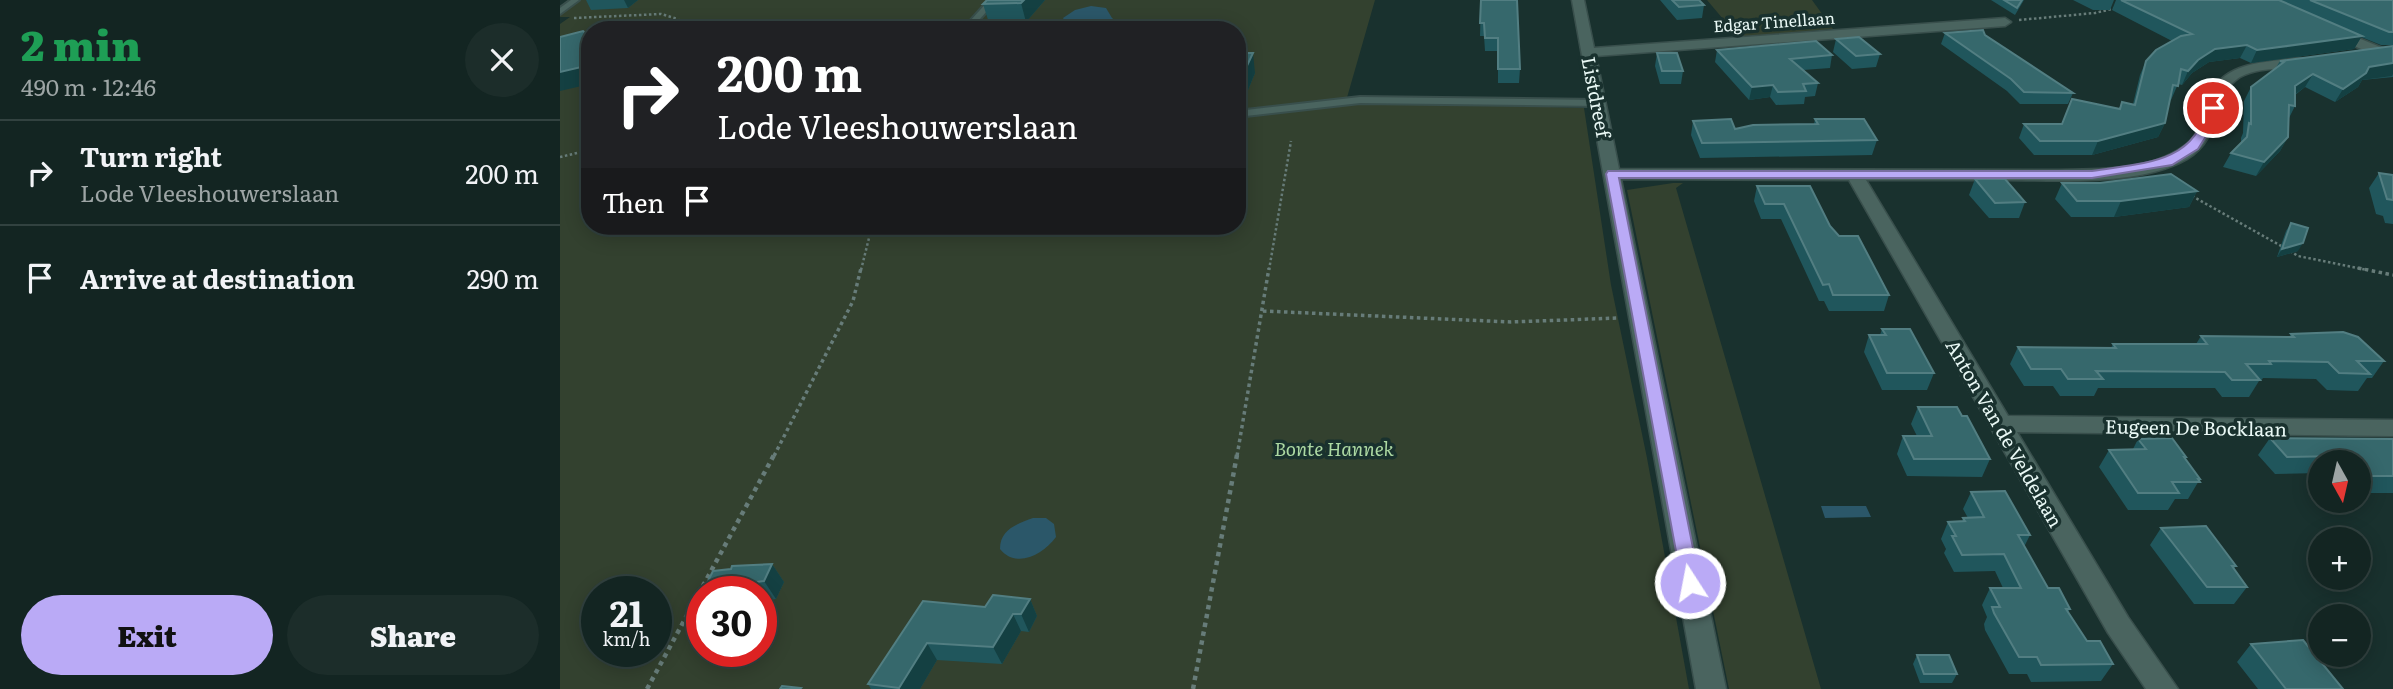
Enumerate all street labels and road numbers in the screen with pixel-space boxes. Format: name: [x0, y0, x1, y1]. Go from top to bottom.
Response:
street label: Edgar Tinellaan: [1712, 5, 1836, 37]
street label: Listdreef: [1575, 54, 1619, 141]
street label: Anton Van de Veldelaan: [1940, 334, 2070, 532]
street label: Eugeen De Bocklaan: [2105, 411, 2287, 443]

